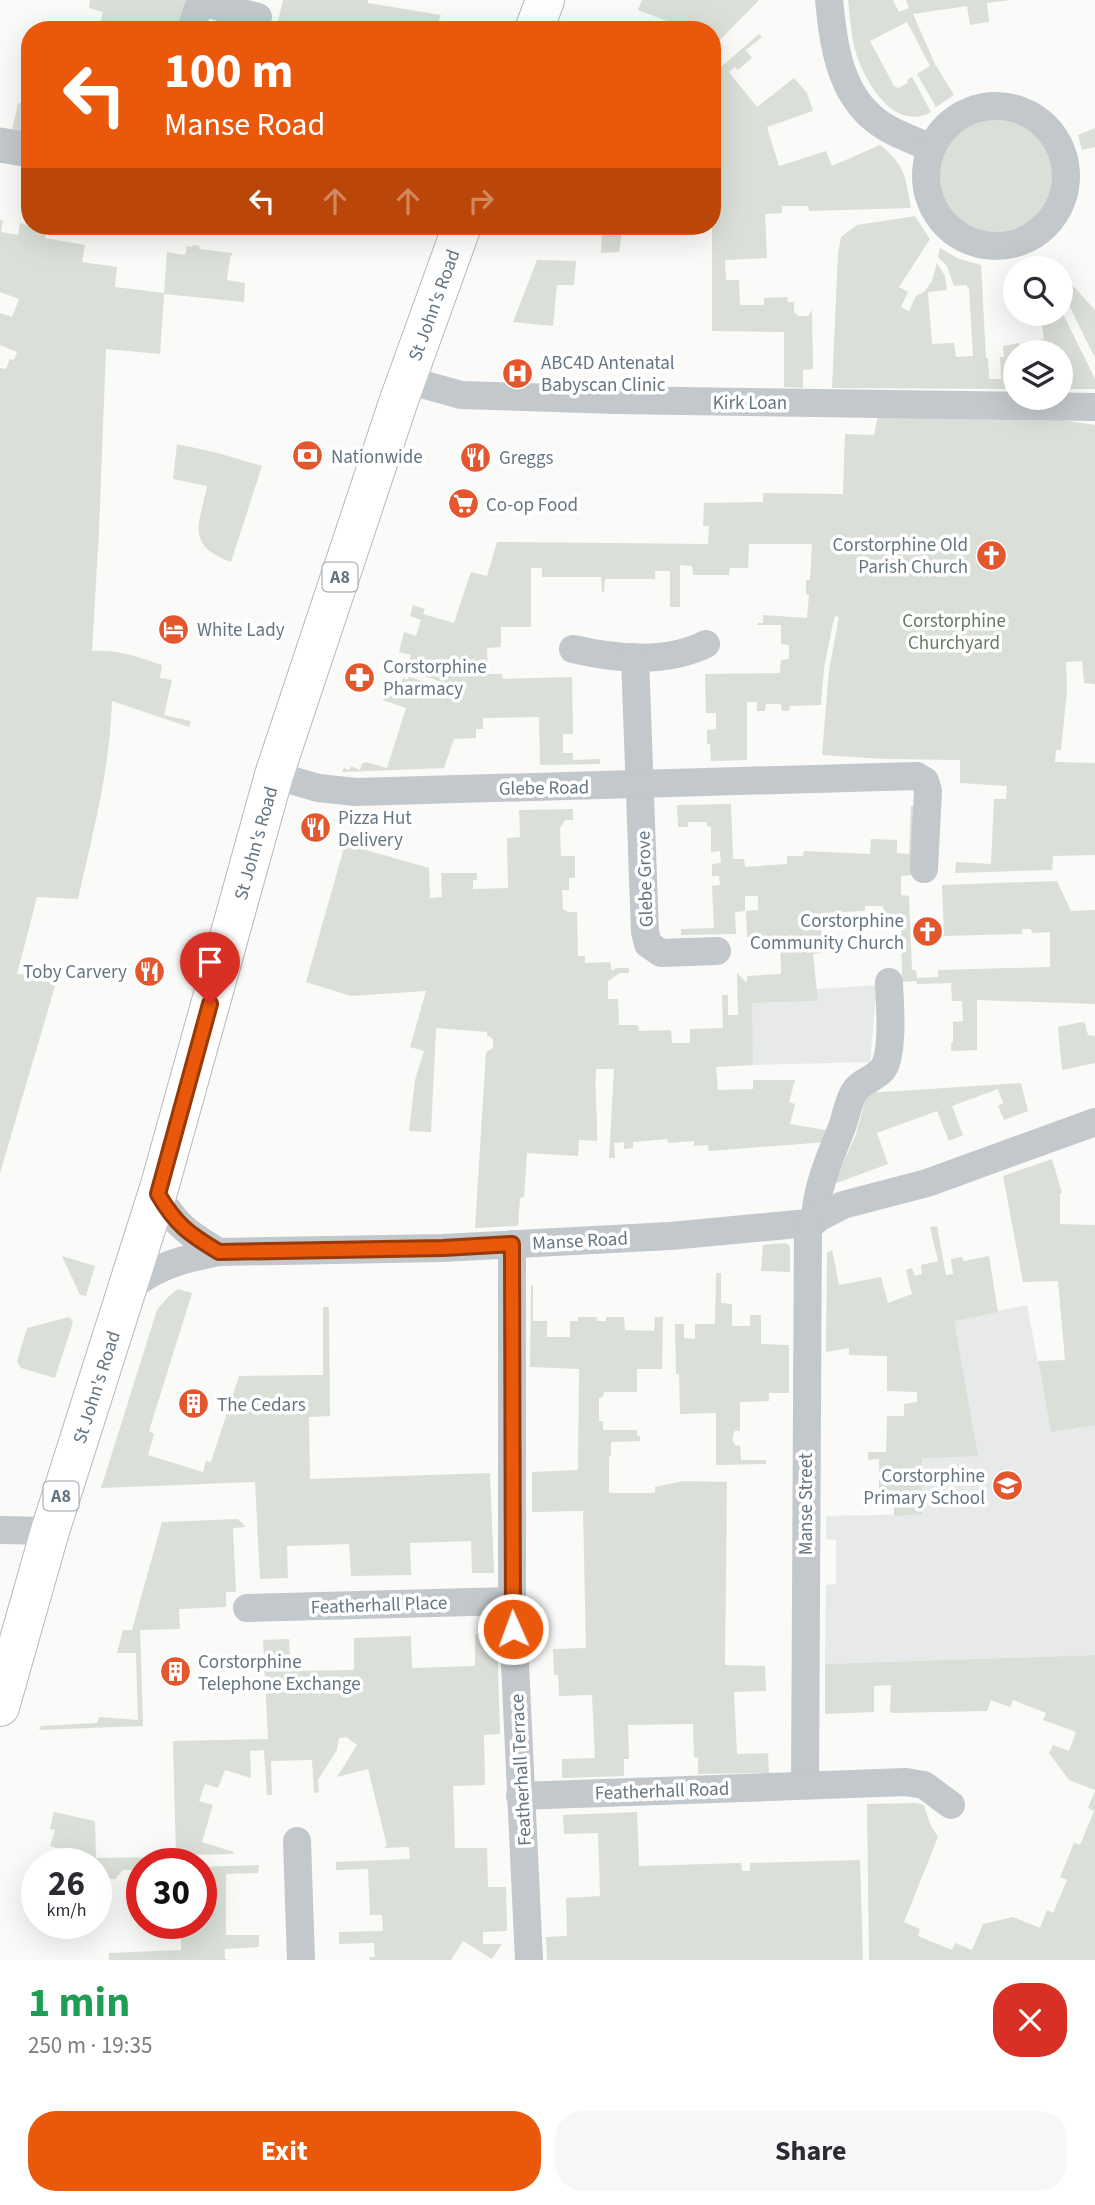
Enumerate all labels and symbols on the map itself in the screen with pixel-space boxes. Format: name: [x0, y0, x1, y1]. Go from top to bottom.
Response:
street label: St John's Road: [402, 246, 467, 365]
place label: ABC4D Antenatal Babyscan Clinic: [541, 350, 675, 399]
hospital icon: ABC4D Antenatal Babyscan Clinic: [501, 356, 535, 390]
street label: Kirk Loan: [713, 390, 787, 417]
bank icon: Nationwide: [291, 439, 325, 473]
restaurant icon: Greggs: [459, 440, 493, 474]
place label: Nationwide: [331, 444, 423, 471]
place label: Greggs: [499, 445, 554, 472]
supermarket icon: Co-op Food: [446, 487, 480, 521]
place label: Co-op Food: [486, 492, 578, 519]
place label: Corstorphine Old Parish Church: [833, 532, 968, 581]
church icon: Corstorphine Old Parish Church: [974, 538, 1008, 572]
road number: A8: [322, 562, 358, 592]
park label: Corstorphine Churchyard: [902, 608, 1006, 657]
hotel icon: White Lady: [157, 612, 191, 646]
place label: White Lady: [197, 617, 285, 644]
place label: Corstorphine Pharmacy: [383, 654, 487, 703]
pharmacy icon: Corstorphine Pharmacy: [343, 660, 377, 694]
street label: Glebe Road: [499, 774, 590, 803]
street label: St John's Road: [228, 783, 285, 903]
place label: Pizza Hut Delivery: [338, 805, 412, 854]
restaurant icon: Pizza Hut Delivery: [298, 811, 332, 845]
street label: Glebe Grove: [630, 830, 661, 928]
place label: Corstorphine Community Church: [750, 908, 904, 957]
church icon: Corstorphine Community Church: [910, 914, 944, 948]
pin: [180, 932, 240, 1004]
restaurant icon: Toby Carvery: [133, 954, 167, 988]
place label: Toby Carvery: [23, 959, 127, 986]
street label: Manse Road: [532, 1226, 629, 1257]
street label: St John's Road: [67, 1328, 128, 1447]
building icon: The Cedars: [177, 1387, 211, 1421]
place label: The Cedars: [217, 1392, 306, 1419]
street label: Manse Street: [793, 1452, 820, 1555]
place label: Corstorphine Primary School: [863, 1463, 985, 1512]
school or university icon: Corstorphine Primary School: [991, 1469, 1025, 1503]
road number: A8: [43, 1482, 78, 1511]
street label: Featherhall Place: [310, 1590, 448, 1621]
position arrow: [476, 1592, 550, 1666]
place label: Corstorphine Telephone Exchange: [198, 1649, 361, 1698]
building icon: Corstorphine Telephone Exchange: [158, 1655, 192, 1689]
street label: Featherhall Terrace: [504, 1693, 539, 1847]
street label: Featherhall Road: [594, 1776, 730, 1807]
speed limit sign: 30: [126, 1848, 217, 1939]

